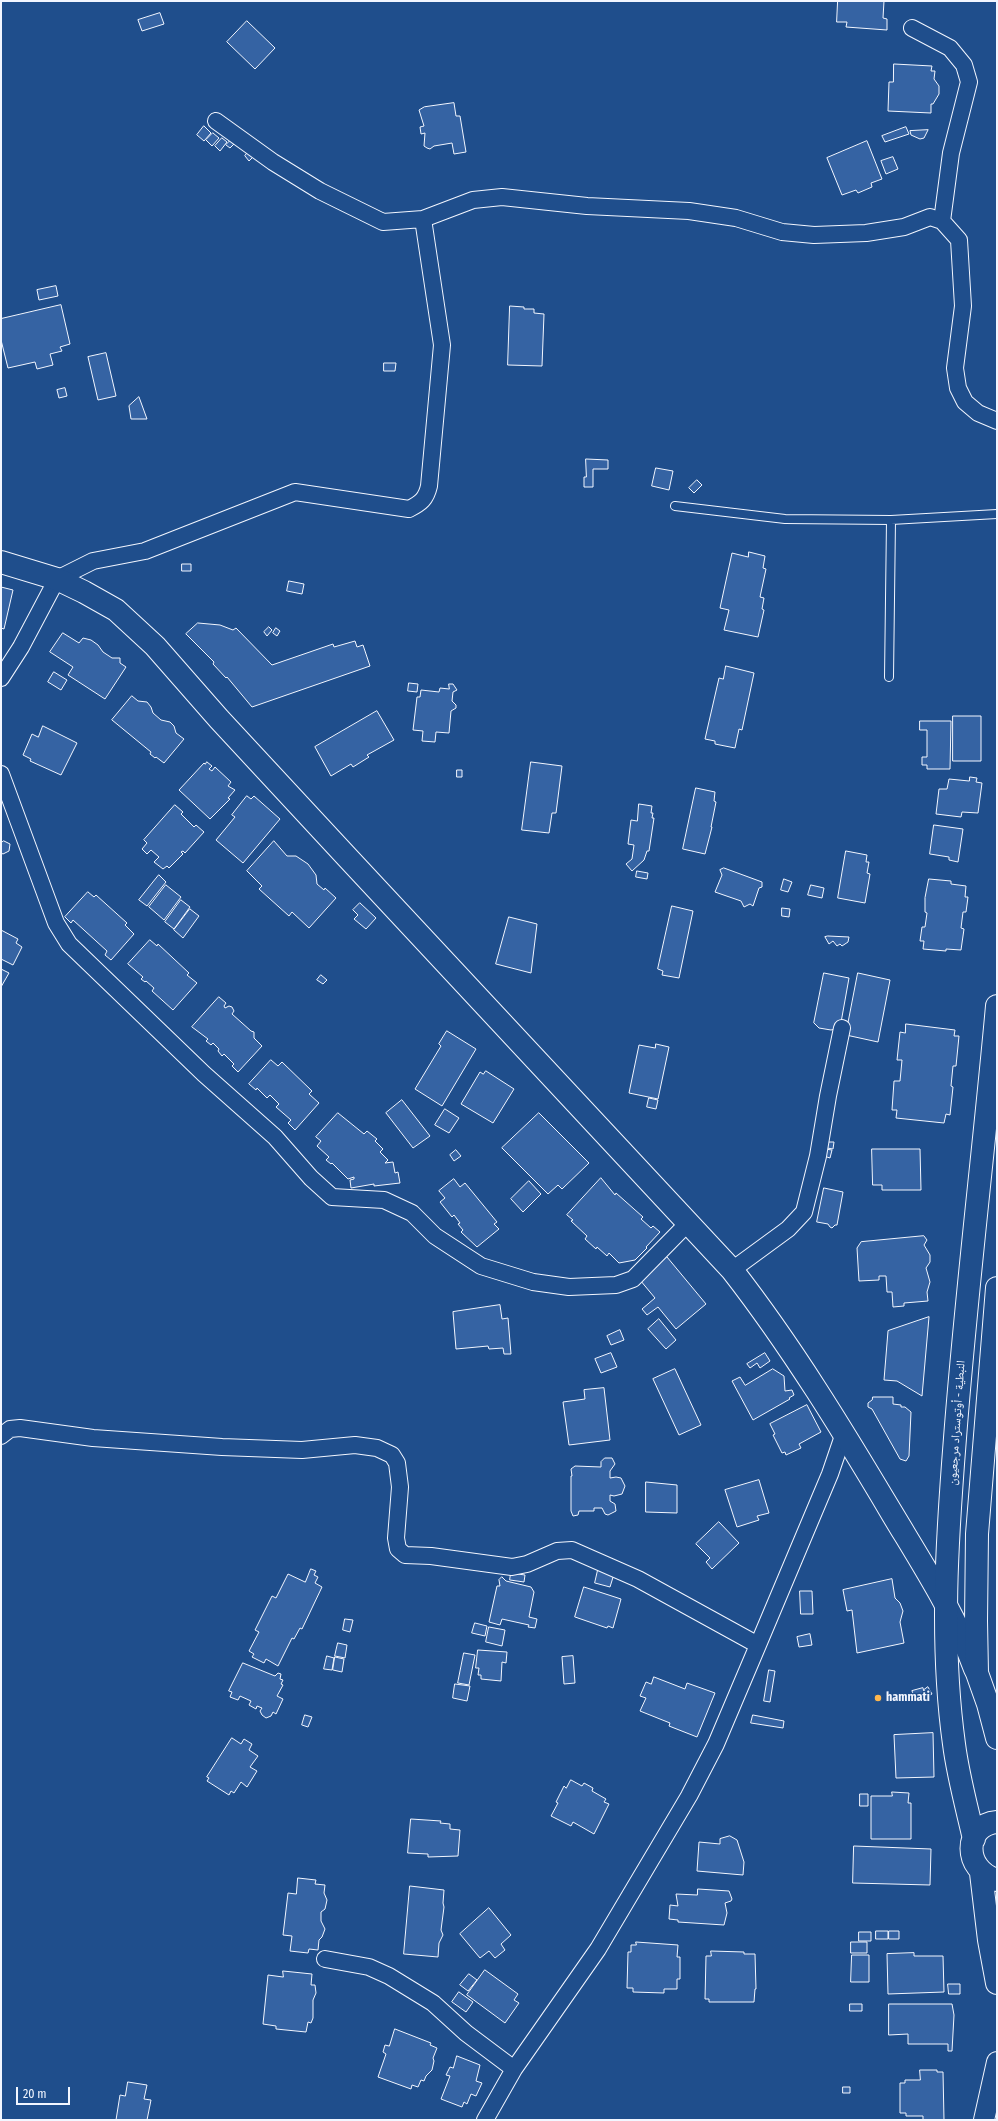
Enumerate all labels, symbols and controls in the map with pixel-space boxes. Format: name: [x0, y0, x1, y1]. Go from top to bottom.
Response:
street label: النبطية - أوتوستراد مرجعيون: [945, 1360, 969, 1486]
place label: hammati: [886, 1691, 930, 1705]
marker: hammati: [873, 1693, 883, 1703]
scale bar: [18, 2079, 72, 2105]
text: 20 m: [23, 2087, 47, 2101]

